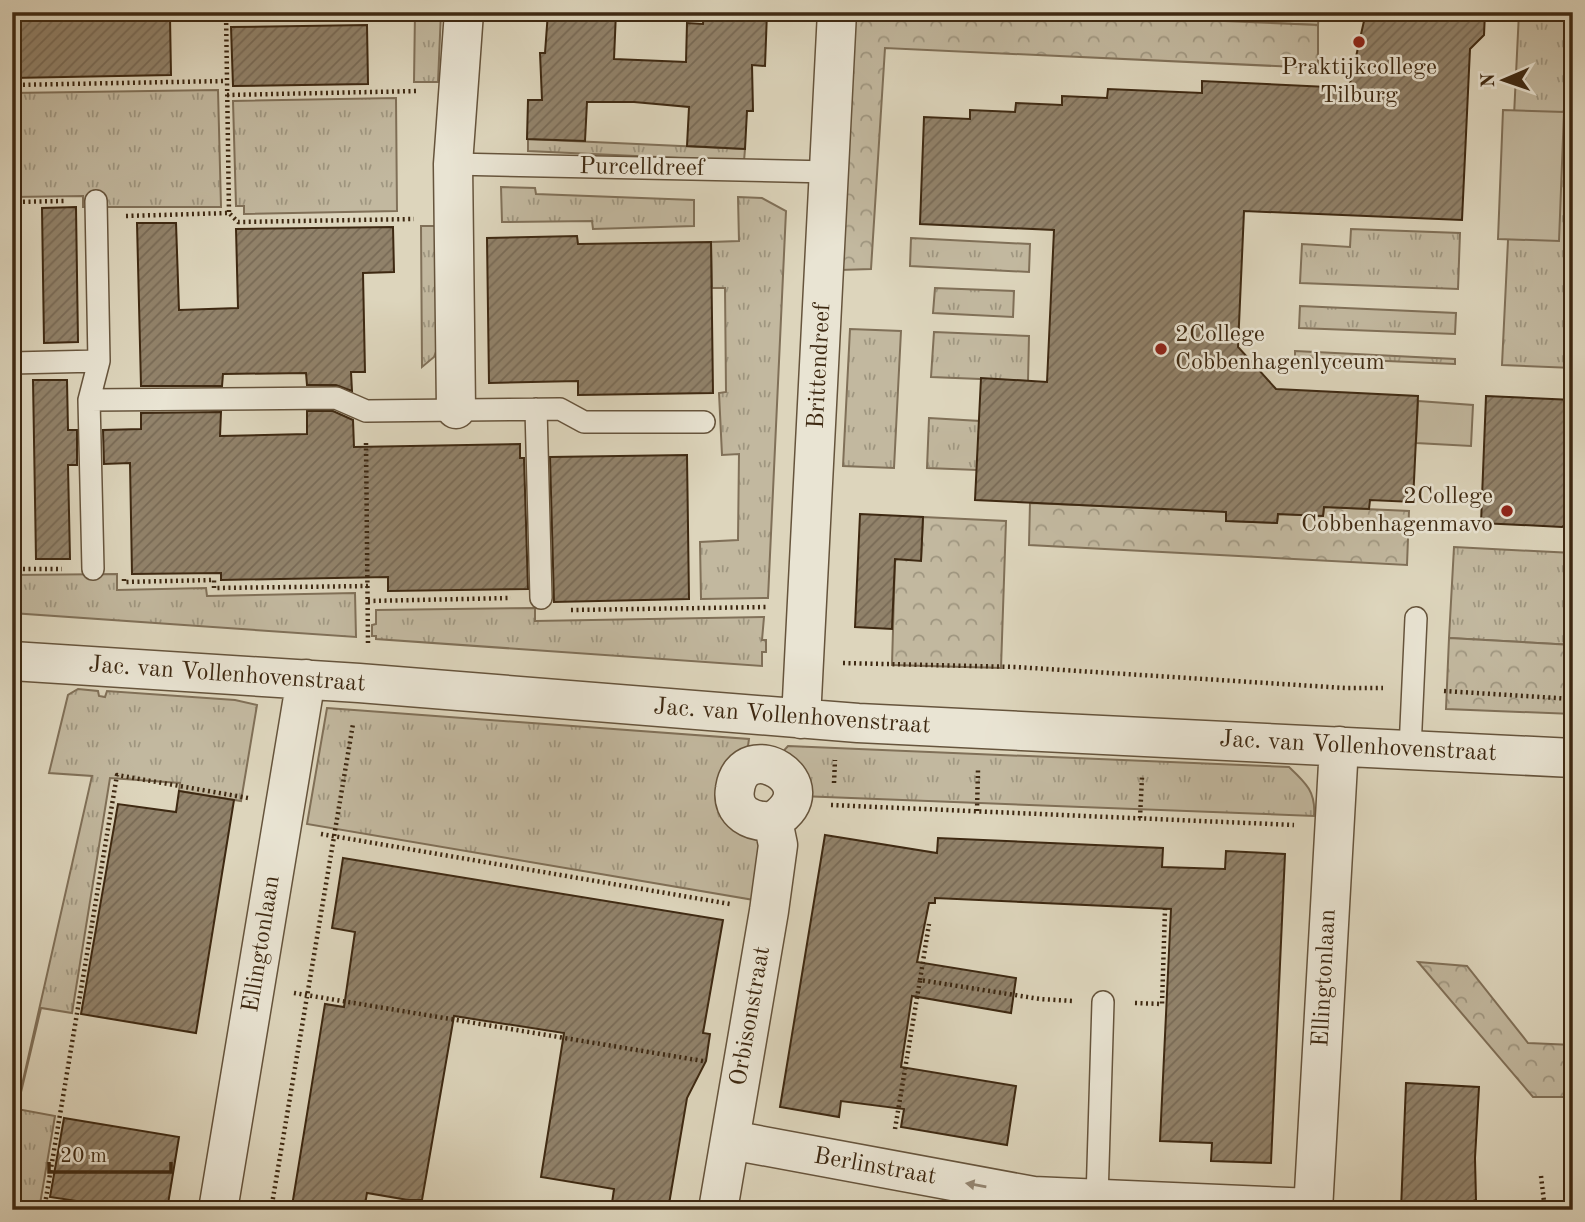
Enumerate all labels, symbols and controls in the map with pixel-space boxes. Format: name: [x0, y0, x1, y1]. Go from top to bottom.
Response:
marker: Praktijkcollege Tilburg: [1351, 34, 1367, 50]
north arrow: [1470, 46, 1540, 116]
place label: Praktijkcollege Tilburg: [1281, 56, 1437, 108]
text: N: [1480, 72, 1499, 88]
street label: Purcelldreef: [579, 155, 706, 181]
street label: Brittendreef: [805, 301, 835, 430]
place label: 2College Cobbenhagenlyceum: [1175, 323, 1385, 375]
marker: 2College Cobbenhagenlyceum: [1153, 341, 1169, 357]
place label: 2College Cobbenhagenmavo: [1301, 485, 1493, 537]
marker: 2College Cobbenhagenmavo: [1499, 503, 1515, 519]
street label: Jac. van Vollenhovenstraat: [88, 653, 366, 697]
street label: Jac. van Vollenhovenstraat: [653, 695, 931, 739]
street label: Jac. van Vollenhovenstraat: [1219, 728, 1497, 766]
street label: Ellingtonlaan: [239, 874, 285, 1014]
street label: Ellingtonlaan: [1309, 908, 1341, 1048]
street label: Orbisonstraat: [727, 944, 775, 1088]
scale bar: [49, 1131, 172, 1175]
street label: Berlinstraat: [812, 1144, 938, 1190]
text: 20 m: [60, 1146, 107, 1167]
one-way arrow: [965, 1179, 987, 1190]

